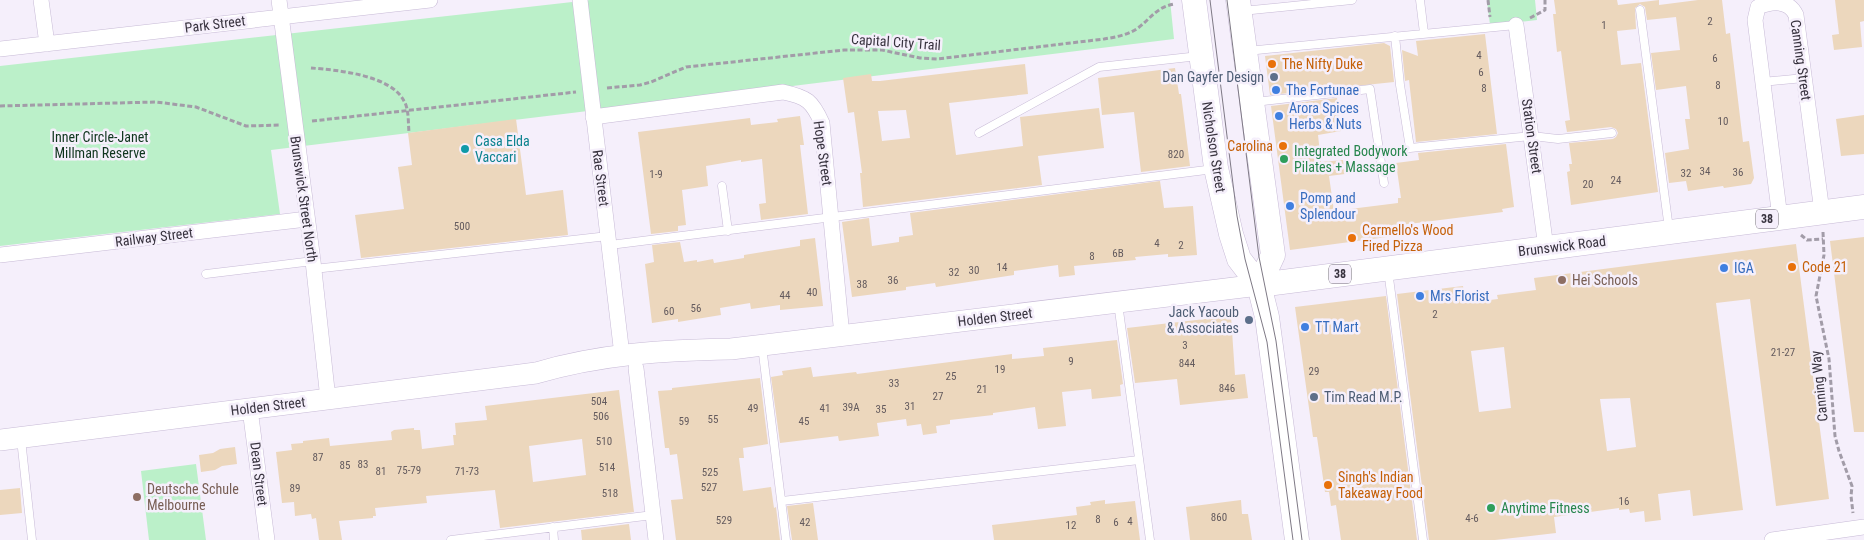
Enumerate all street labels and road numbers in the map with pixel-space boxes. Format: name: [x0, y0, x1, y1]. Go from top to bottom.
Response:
street label: Park Street: [184, 12, 246, 36]
street label: Canning Street: [1787, 19, 1815, 101]
street label: Capital City Trail: [851, 31, 941, 53]
street label: Station Street: [1519, 98, 1545, 174]
street label: Nicholson Street: [1199, 101, 1229, 193]
street label: Hope Street: [811, 120, 835, 186]
street label: Brunswick Street North: [287, 135, 321, 263]
street label: Rae Street: [590, 149, 612, 207]
road number: 38: [1756, 210, 1778, 228]
street label: Railway Street: [114, 224, 194, 250]
street label: Brunswick Road: [1517, 233, 1607, 259]
road number: 38: [1329, 264, 1351, 284]
street label: Holden Street: [957, 304, 1033, 330]
street label: Canning Way: [1807, 350, 1831, 422]
street label: Holden Street: [230, 393, 306, 419]
street label: Dean Street: [247, 441, 271, 507]

